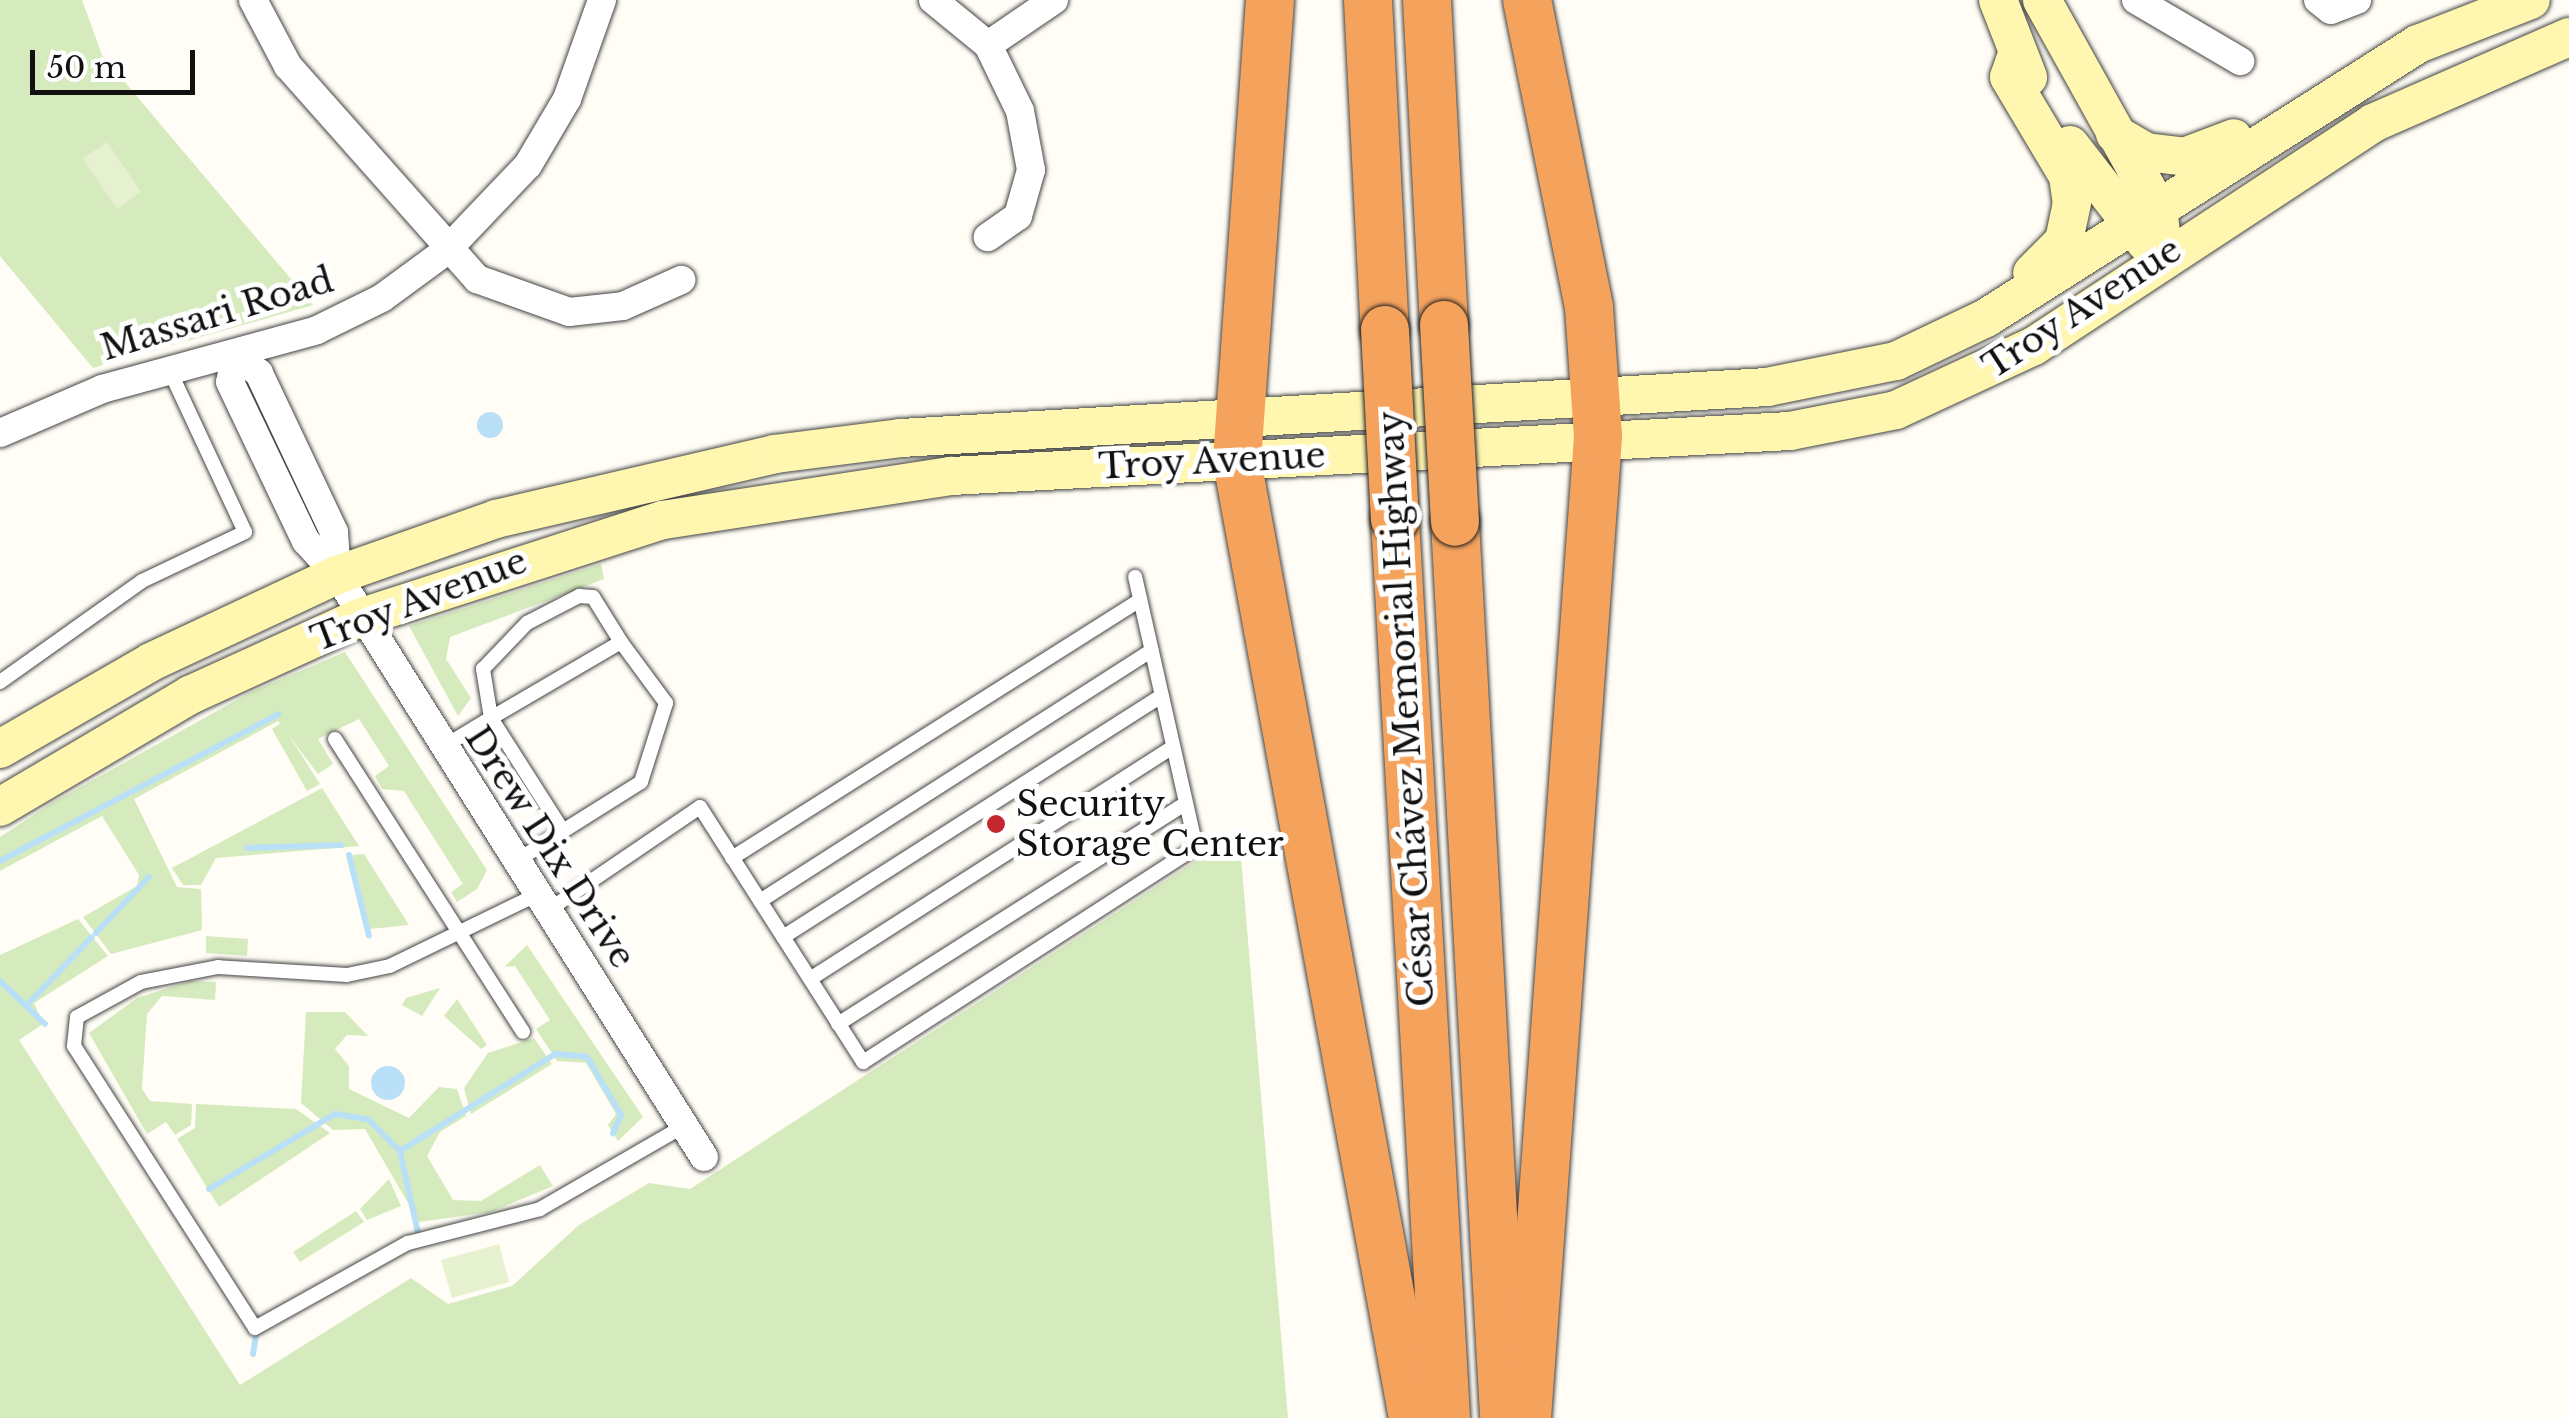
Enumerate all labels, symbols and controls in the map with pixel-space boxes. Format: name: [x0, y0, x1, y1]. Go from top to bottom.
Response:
scale bar: [35, 30, 200, 92]
text: 50 m: [47, 49, 126, 86]
street label: Troy Avenue: [1974, 228, 2190, 388]
street label: Massari Road: [96, 259, 338, 369]
street label: César Chávez Memorial Highway: [1369, 410, 1443, 1008]
street label: Troy Avenue: [1096, 434, 1328, 488]
street label: Troy Avenue: [304, 539, 534, 661]
street label: Drew Dix Drive: [456, 718, 644, 976]
place label: Security Storage Center: [1016, 783, 1284, 865]
marker: Security Storage Center: [985, 813, 1007, 835]

